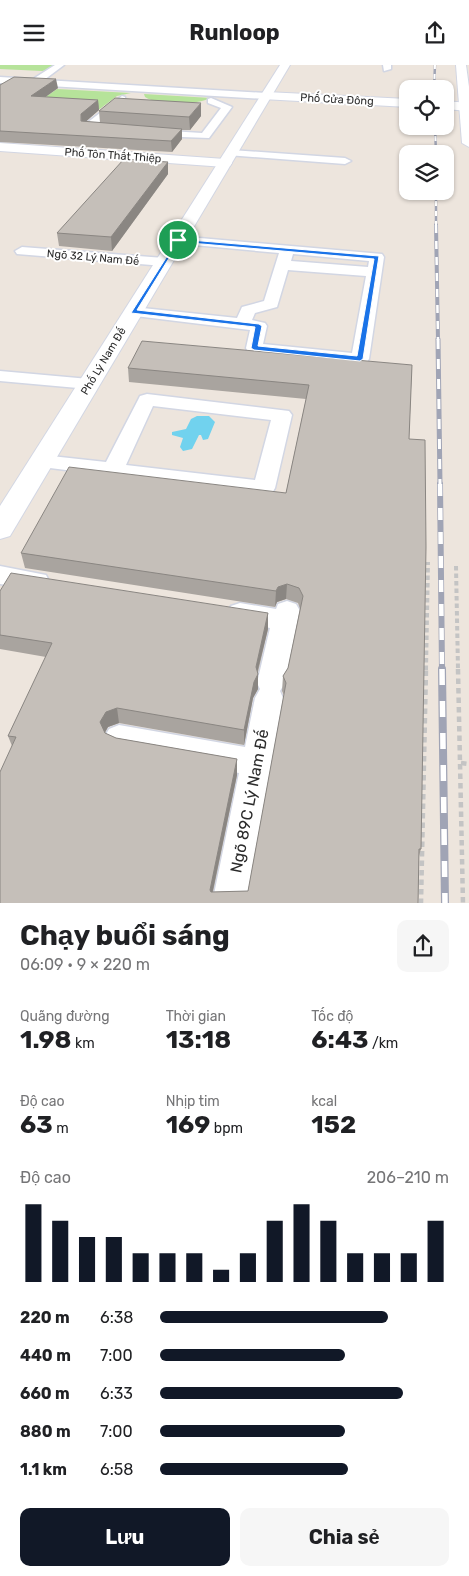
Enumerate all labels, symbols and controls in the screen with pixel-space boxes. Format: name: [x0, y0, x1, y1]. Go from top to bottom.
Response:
icon: menu: [20, 19, 48, 47]
text: Runloop: [189, 19, 280, 46]
icon: share: [421, 19, 449, 47]
map controls: [399, 80, 454, 200]
button: locate: [399, 80, 454, 135]
street label: Phố Cửa Đông: [300, 90, 374, 108]
street label: Phố Tôn Thất Thiệp: [64, 144, 162, 165]
button: layers: [399, 145, 454, 200]
pin: [157, 219, 199, 261]
icon: arrive: [164, 226, 192, 254]
street label: Ngõ 32 Lý Nam Đế: [46, 246, 140, 268]
street label: Phố Lý Nam Đế: [77, 324, 129, 397]
street label: Ngõ 89C Lý Nam Đế: [225, 727, 273, 875]
text: Chạy buổi sáng: [20, 919, 230, 952]
button: share: [397, 920, 449, 972]
text: 06:09 · 9 × 220 m: [20, 955, 150, 974]
text: Quãng đường: [20, 1008, 110, 1025]
text: Thời gian: [166, 1008, 226, 1025]
text: Tốc độ: [311, 1008, 353, 1025]
text: 1.98: [20, 1025, 71, 1054]
text: 13:18: [166, 1025, 231, 1054]
text: 6:43: [311, 1025, 368, 1054]
text: km: [71, 1035, 95, 1052]
text: /km: [368, 1035, 398, 1052]
text: Độ cao: [20, 1093, 64, 1110]
text: Nhịp tim: [166, 1093, 220, 1110]
text: kcal: [311, 1093, 337, 1110]
text: 63: [20, 1110, 53, 1139]
text: 169: [166, 1110, 210, 1139]
text: 152: [311, 1110, 356, 1139]
text: m: [53, 1120, 69, 1137]
text: bpm: [210, 1120, 243, 1137]
text: Độ cao: [20, 1168, 71, 1187]
text: 206–210 m: [367, 1168, 449, 1187]
text: 220 m: [20, 1308, 70, 1327]
text: 6:38: [100, 1308, 134, 1327]
text: 440 m: [20, 1346, 71, 1365]
text: 7:00: [100, 1346, 133, 1365]
text: 660 m: [20, 1384, 70, 1403]
text: 6:33: [100, 1384, 133, 1403]
text: 880 m: [20, 1422, 71, 1441]
text: 7:00: [100, 1422, 133, 1441]
text: 1.1 km: [20, 1460, 67, 1479]
text: 6:58: [100, 1460, 133, 1479]
button: Lưu: [20, 1508, 230, 1566]
button: Chia sẻ: [240, 1508, 449, 1566]

